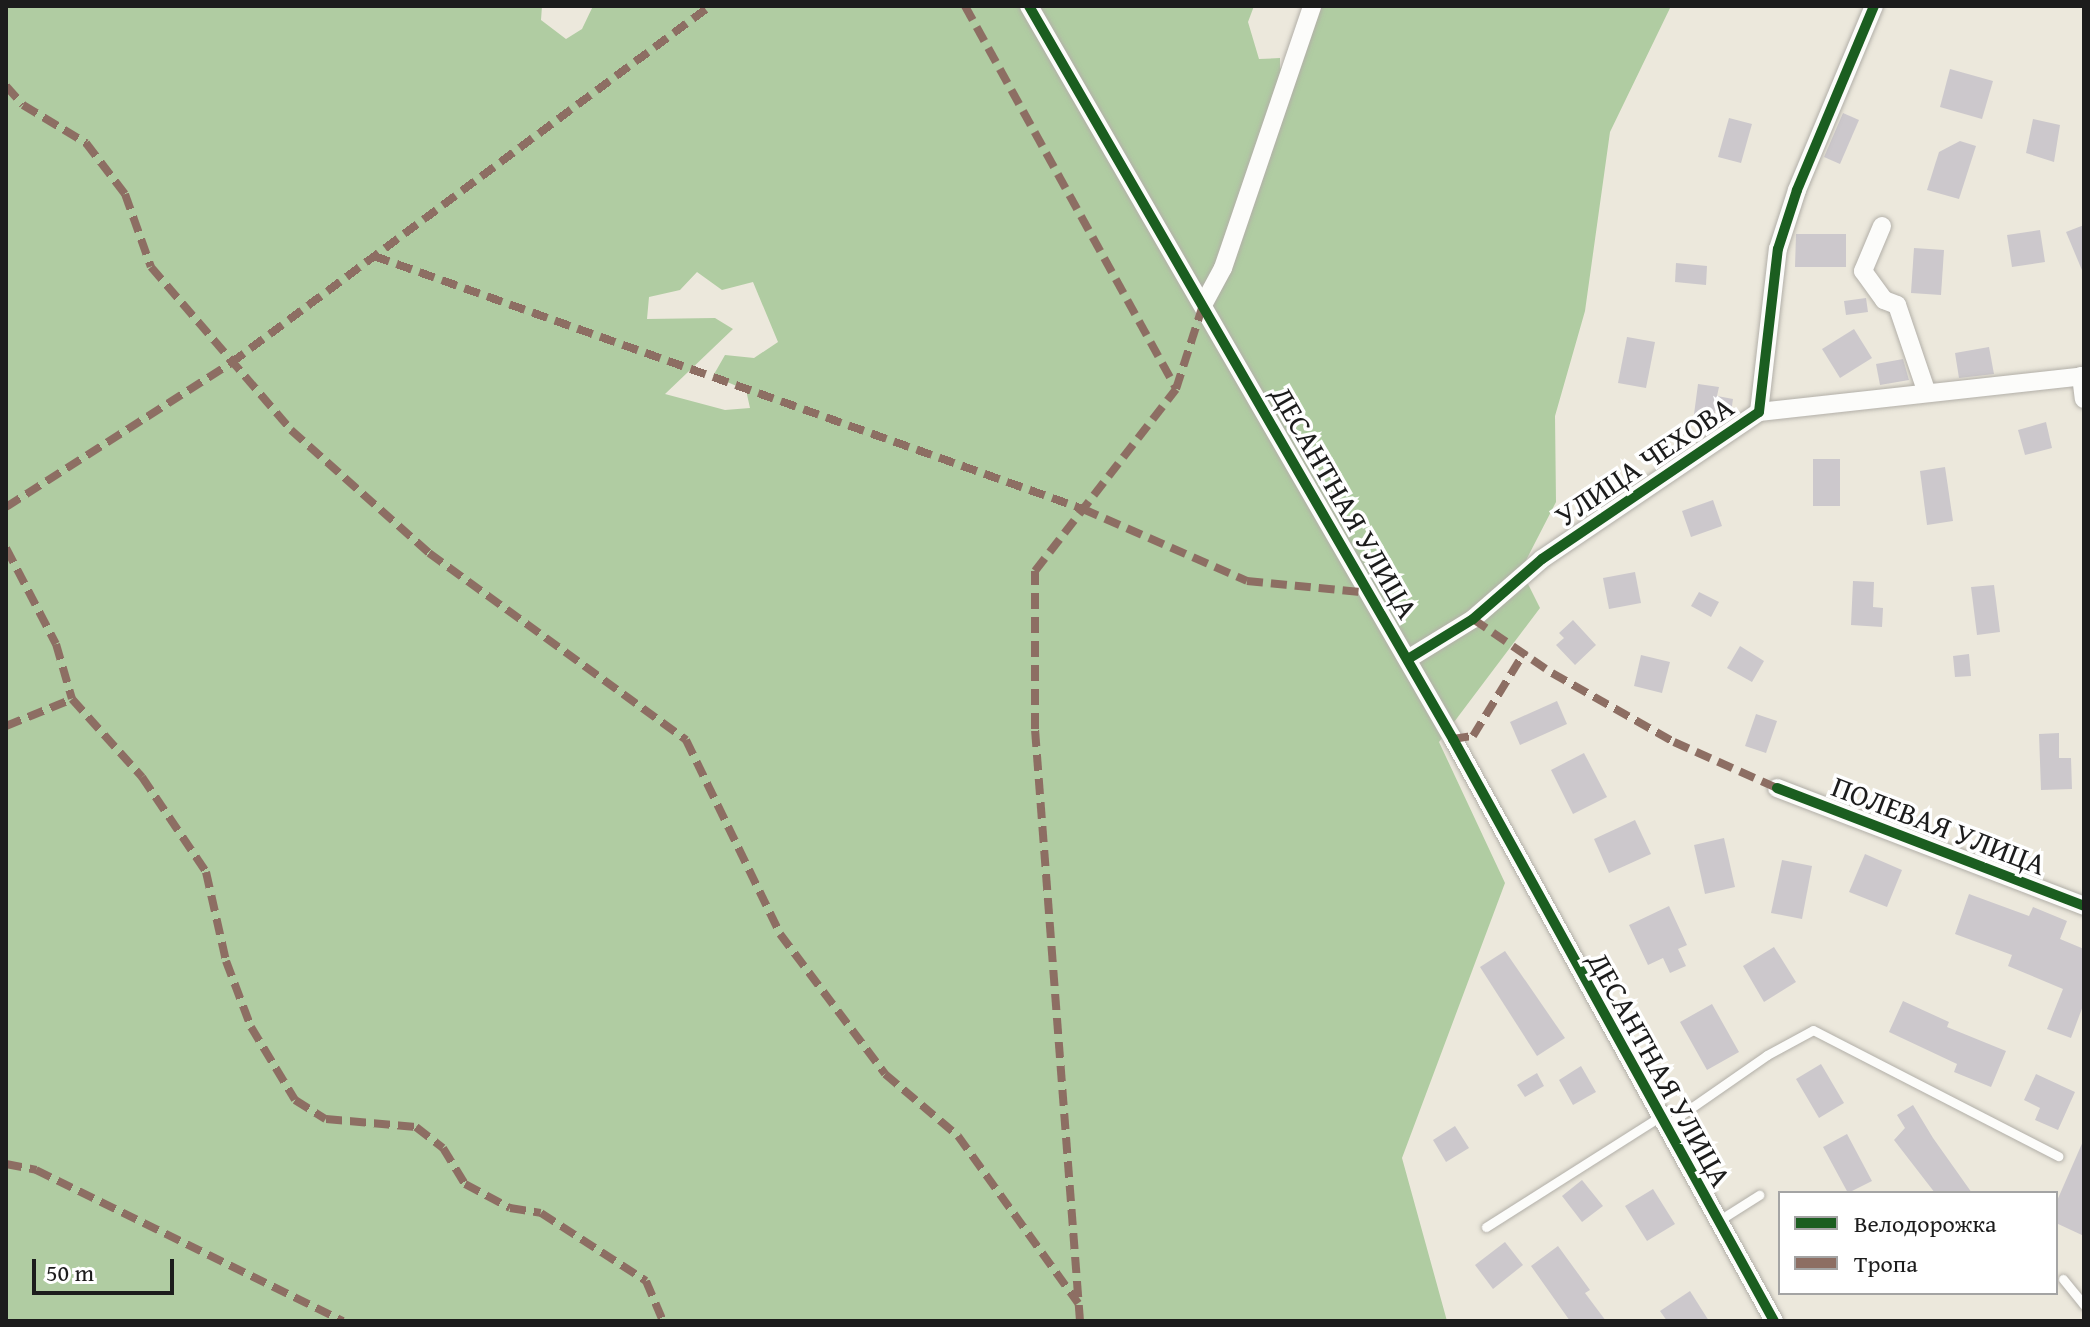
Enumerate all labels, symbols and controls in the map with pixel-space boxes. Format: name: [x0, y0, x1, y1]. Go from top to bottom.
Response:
street label: ДЕСАНТНАЯ УЛИЦА: [1264, 379, 1426, 625]
street label: УЛИЦА ЧЕХОВА: [1548, 388, 1740, 534]
street label: ПОЛЕВАЯ УЛИЦА: [1827, 768, 2051, 882]
street label: ДЕСАНТНАЯ УЛИЦА: [1581, 945, 1739, 1193]
legend: [1778, 1191, 2058, 1295]
text: Велодорожка: [1854, 1206, 1996, 1241]
scale bar: [36, 1243, 178, 1293]
text: Тропа: [1854, 1246, 1918, 1281]
text: 50 m: [46, 1255, 94, 1290]

